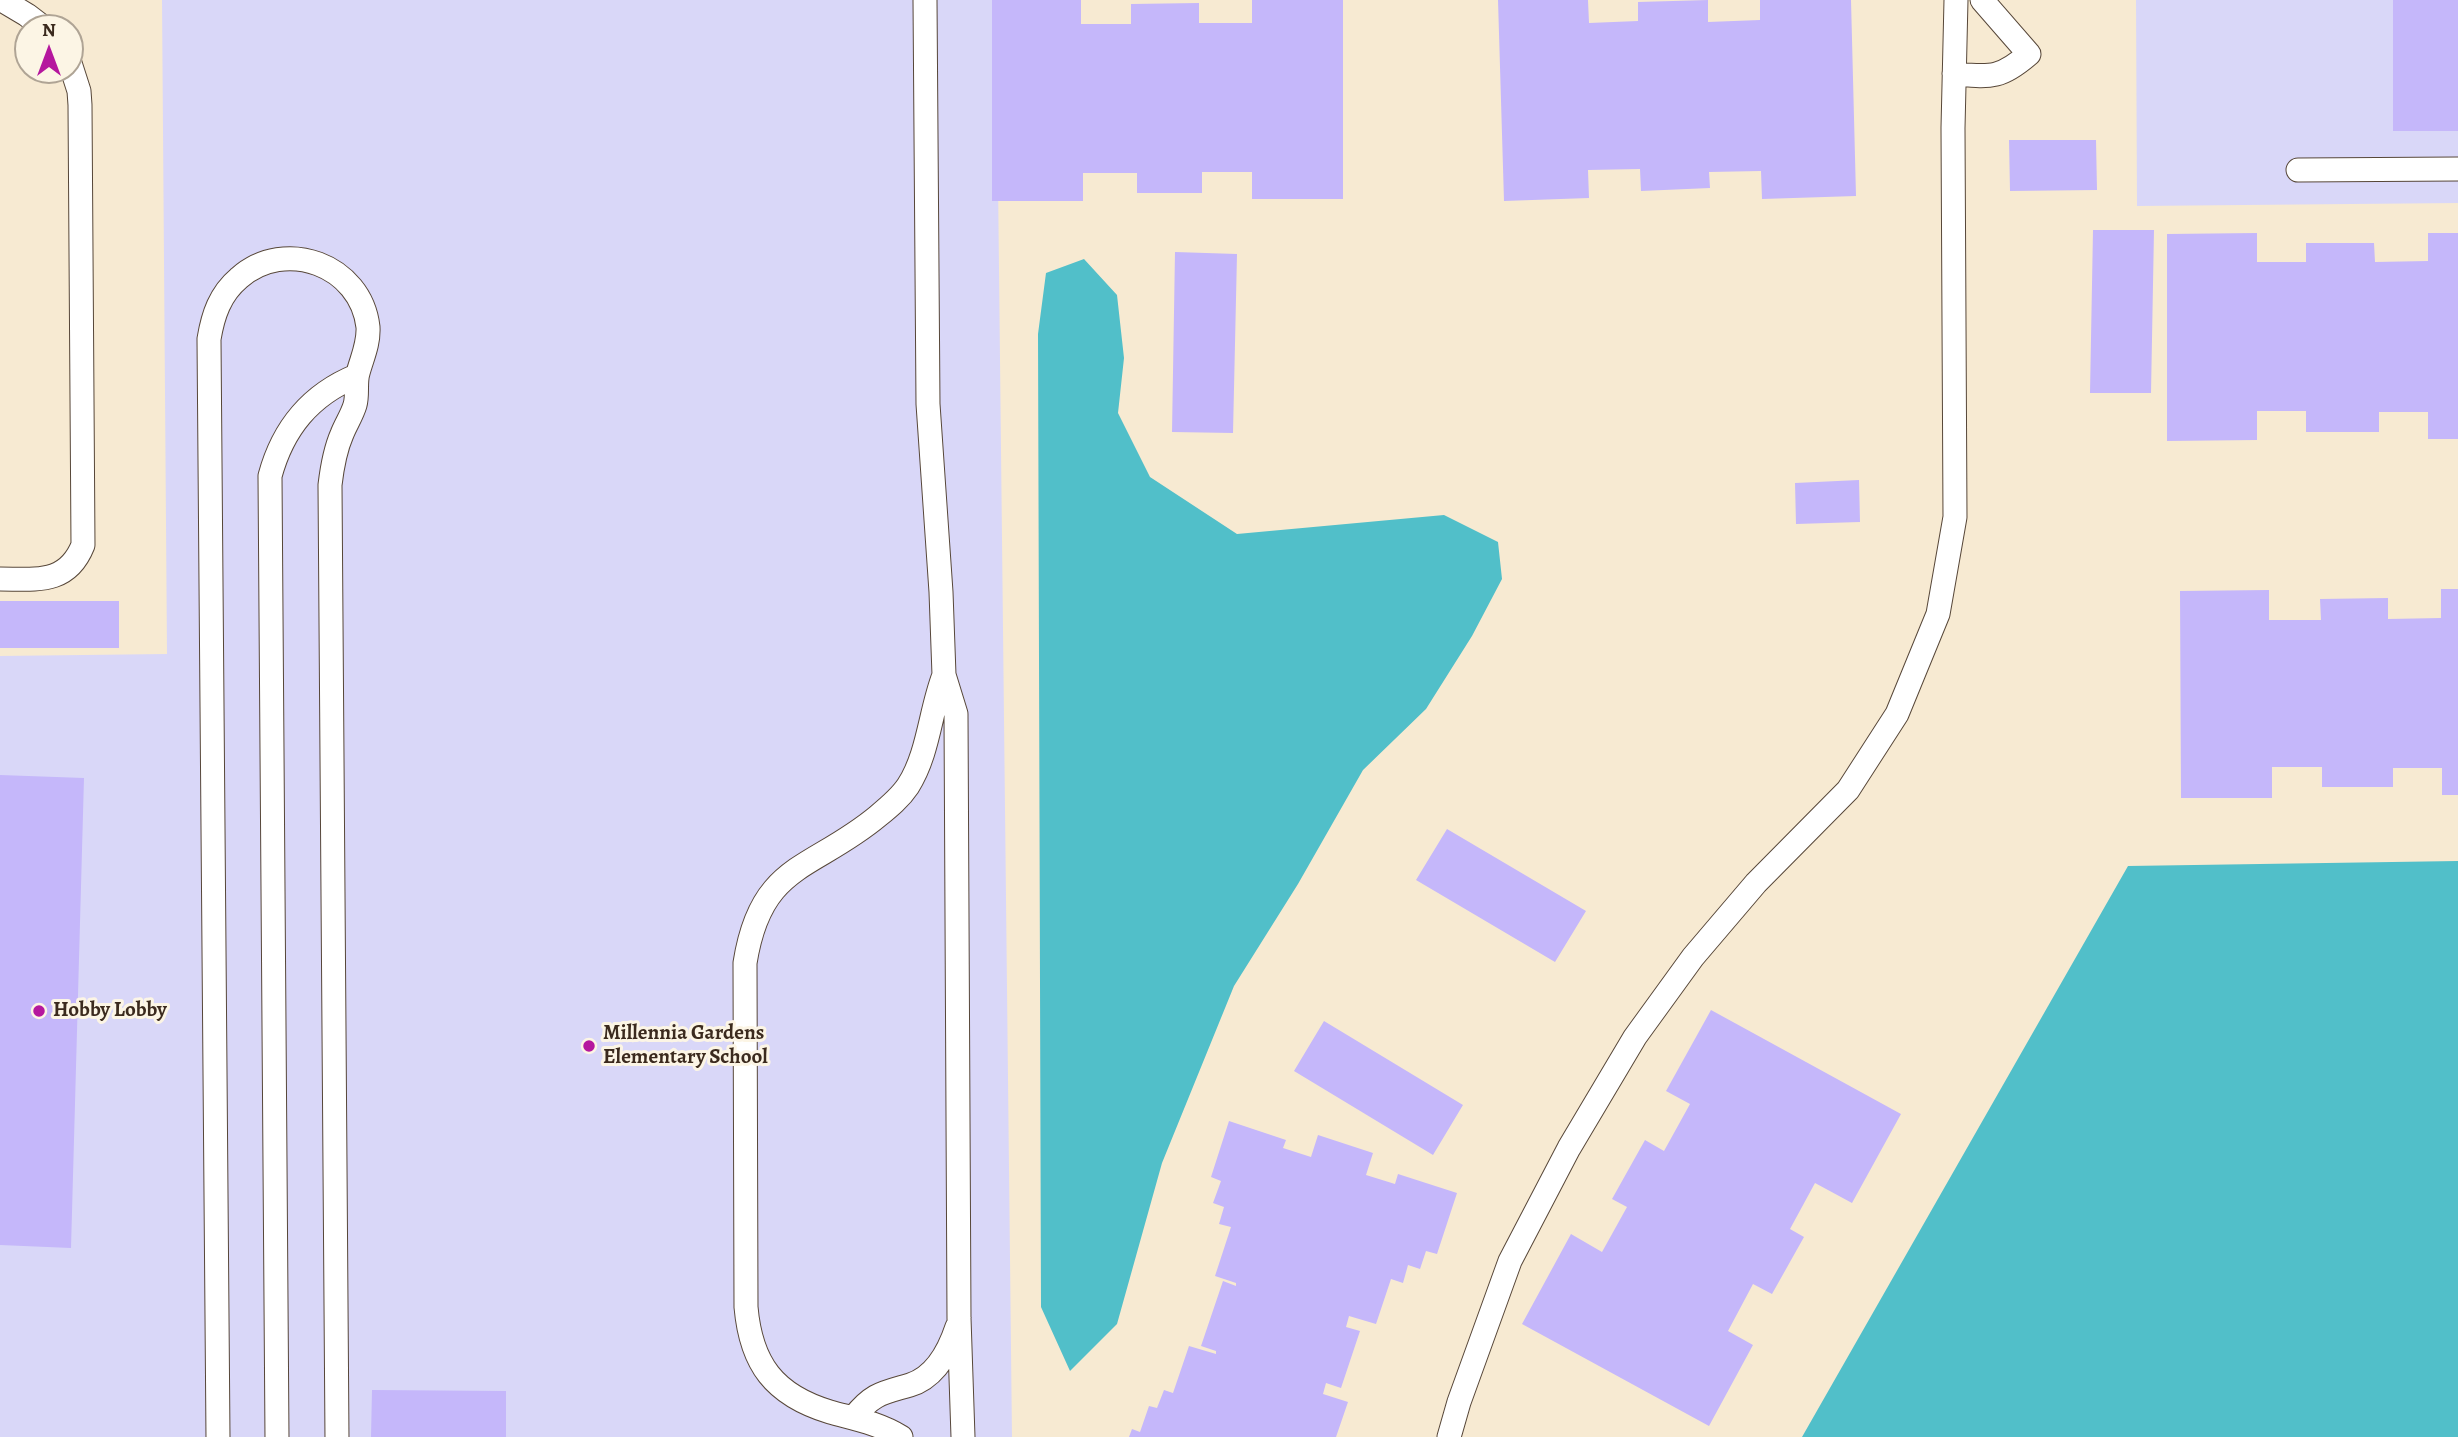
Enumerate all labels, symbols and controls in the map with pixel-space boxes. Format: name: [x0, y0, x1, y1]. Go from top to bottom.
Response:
north arrow: [14, 14, 84, 84]
text: N: [42, 17, 56, 43]
place label: Hobby Lobby: [53, 998, 167, 1024]
marker: Hobby Lobby: [31, 1003, 47, 1019]
place label: Millennia Gardens Elementary School: [603, 1021, 768, 1071]
marker: Millennia Gardens Elementary School: [581, 1038, 597, 1054]

